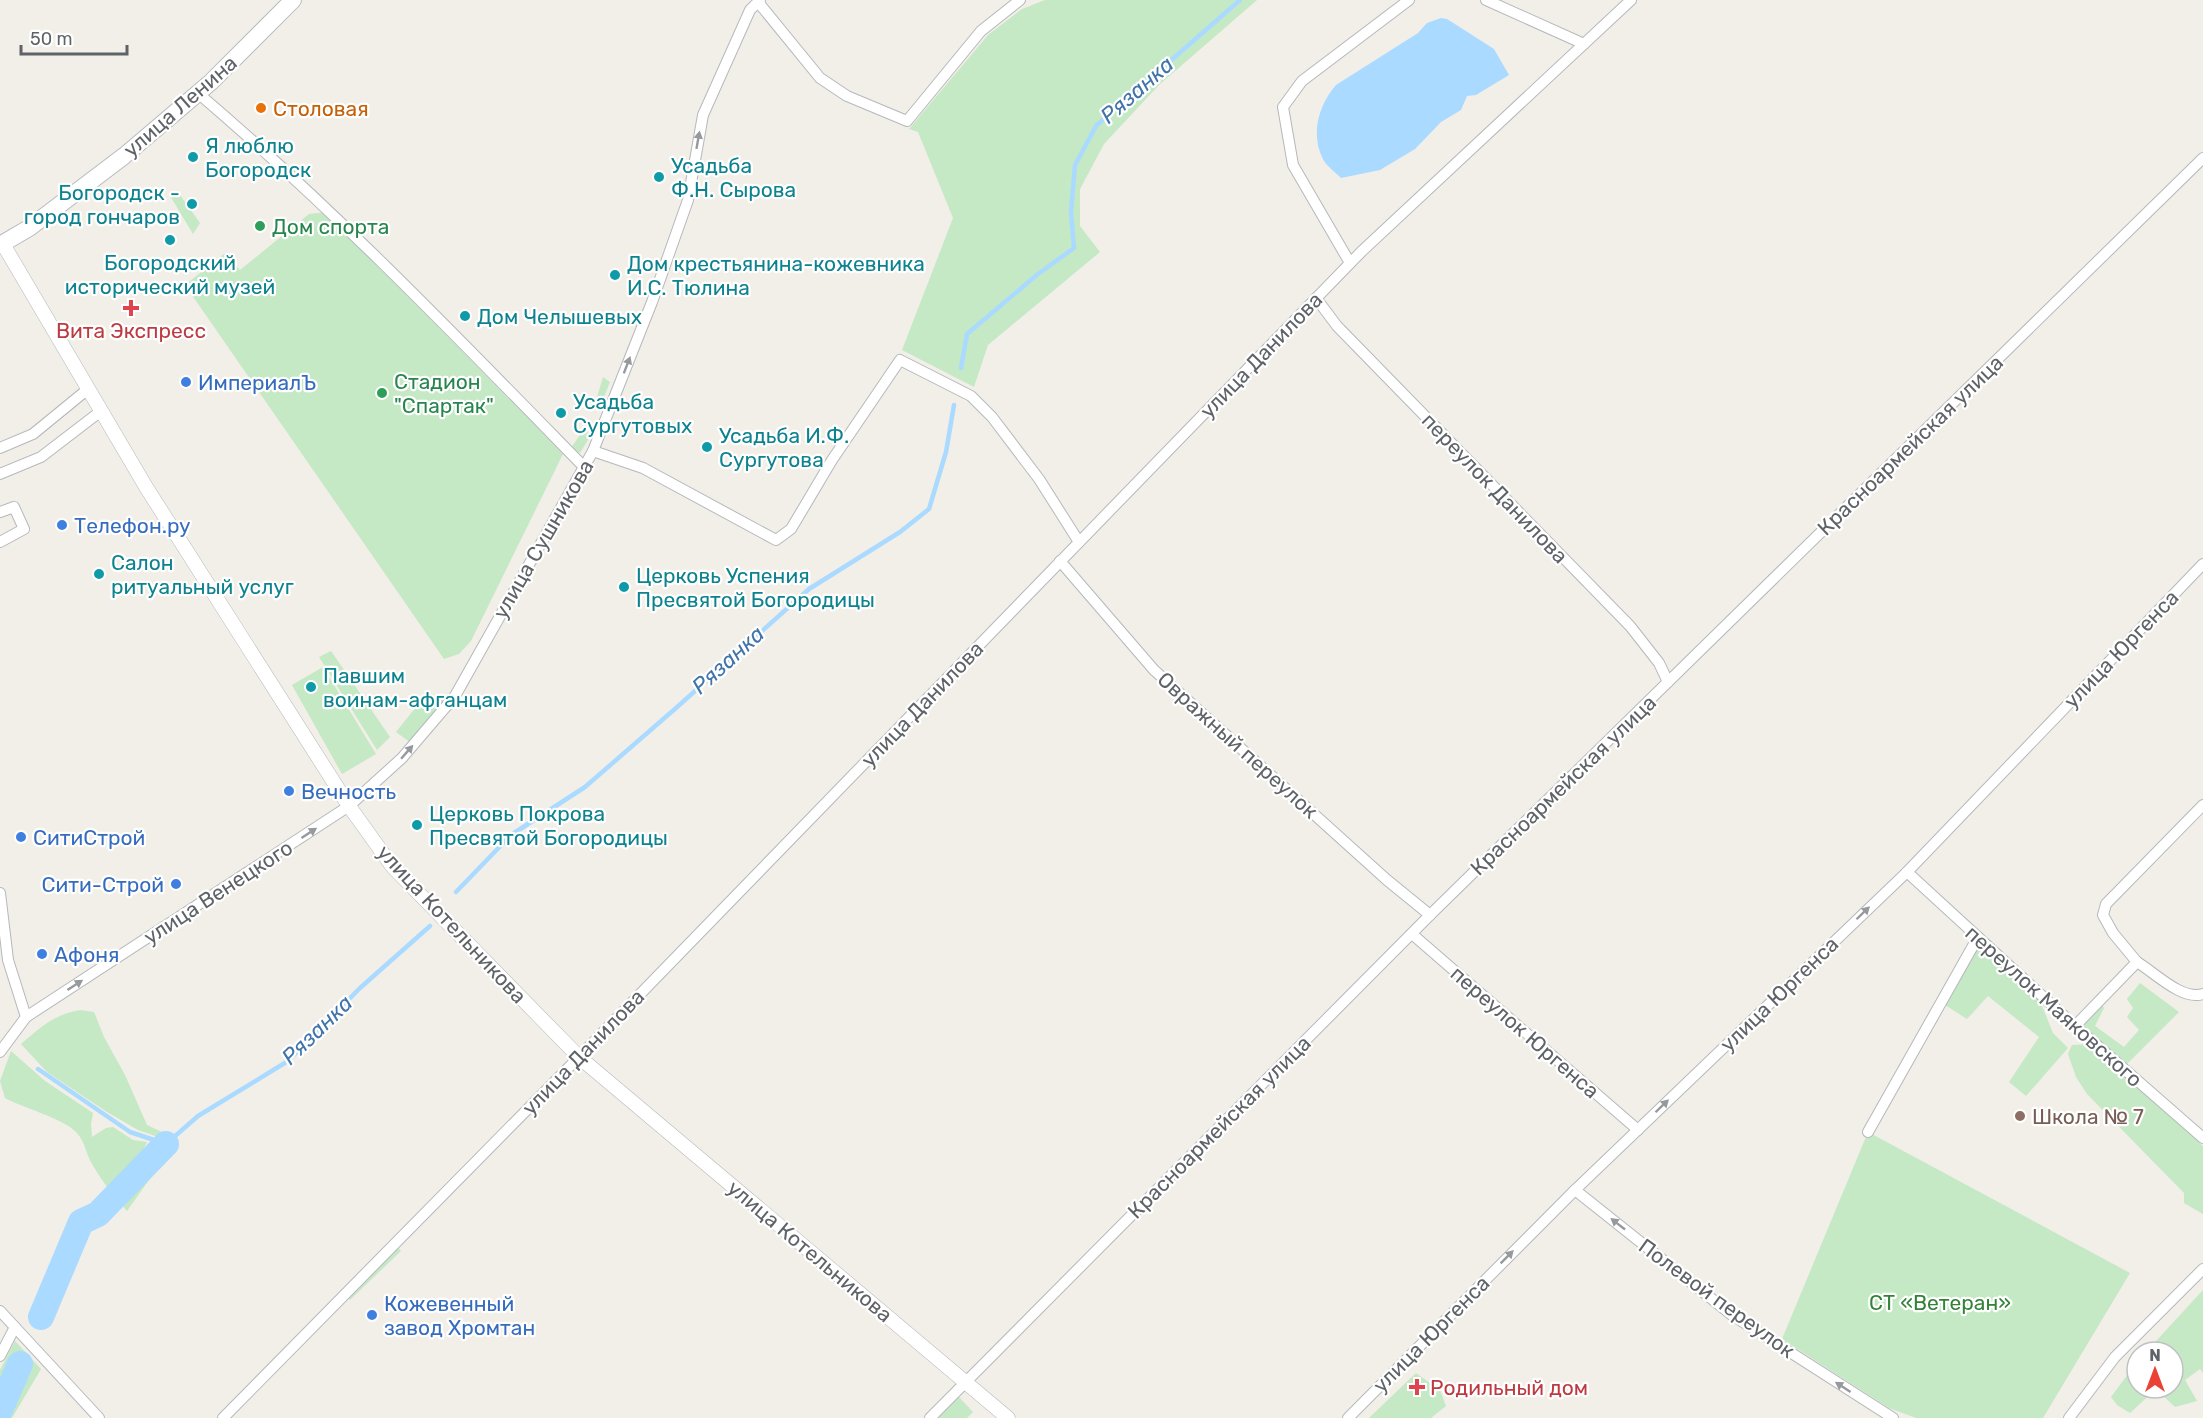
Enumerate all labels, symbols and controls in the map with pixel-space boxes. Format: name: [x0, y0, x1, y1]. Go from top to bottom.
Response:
scale bar: [21, 18, 128, 56]
text: 50 m: [30, 28, 73, 50]
street label: улица Ленина: [118, 50, 242, 162]
water label: Рязанка: [1095, 51, 1179, 129]
place label: Столовая: [273, 96, 369, 121]
marker: Столовая: [254, 101, 268, 115]
one-way arrow: [694, 130, 703, 149]
place label: Я люблю Богородск: [205, 133, 311, 182]
marker: Я люблю Богородск: [186, 150, 200, 164]
place label: Усадьба Ф.Н. Сырова: [671, 153, 796, 202]
marker: Усадьба Ф.Н. Сырова: [652, 170, 666, 184]
place label: Богородск - город гончаров: [24, 180, 180, 229]
marker: Богородск - город гончаров: [185, 197, 199, 211]
place label: Дом спорта: [272, 214, 389, 239]
marker: Дом спорта: [253, 219, 267, 233]
marker: Богородский исторический музей: [163, 233, 177, 247]
place label: Богородский исторический музей: [65, 250, 275, 299]
place label: Дом крестьянина-кожевника И.С. Тюлина: [627, 251, 925, 300]
marker: Дом крестьянина-кожевника И.С. Тюлина: [608, 268, 622, 282]
street label: улица Данилова: [1195, 287, 1327, 423]
marker: Вита Экспресс: [124, 301, 138, 315]
place label: Дом Челышевых: [477, 304, 642, 329]
marker: Дом Челышевых: [458, 309, 472, 323]
place label: Вита Экспресс: [56, 318, 206, 343]
street label: Красноармейская улица: [1812, 350, 2008, 540]
one-way arrow: [622, 356, 632, 374]
place label: Стадион "Спартак": [394, 369, 494, 418]
place label: ИмпериалЪ: [198, 370, 316, 395]
marker: ИмпериалЪ: [179, 375, 193, 389]
marker: Стадион "Спартак": [375, 386, 389, 400]
place label: Усадьба Сургутовых: [573, 389, 692, 438]
marker: Усадьба Сургутовых: [554, 406, 568, 420]
street label: переулок Данилова: [1417, 408, 1573, 568]
place label: Усадьба И.Ф. Сургутова: [719, 423, 849, 472]
marker: Усадьба И.Ф. Сургутова: [700, 440, 714, 454]
street label: улица Сушникова: [487, 455, 599, 623]
place label: Телефон.ру: [74, 513, 191, 538]
marker: Телефон.ру: [55, 518, 69, 532]
place label: Салон ритуальный услуг: [111, 550, 294, 599]
place label: Церковь Успения Пресвятой Богородицы: [636, 563, 875, 612]
marker: Салон ритуальный услуг: [92, 567, 106, 581]
marker: Церковь Успения Пресвятой Богородицы: [617, 580, 631, 594]
street label: улица Юргенса: [2058, 585, 2184, 713]
water label: Рязанка: [686, 620, 770, 700]
street label: улица Данилова: [856, 636, 988, 772]
place label: Павшим воинам-афганцам: [323, 663, 507, 712]
street label: Овражный переулок: [1153, 666, 1323, 824]
marker: Павшим воинам-афганцам: [304, 680, 318, 694]
street label: Красноармейская улица: [1465, 690, 1661, 880]
one-way arrow: [400, 745, 413, 760]
place label: Вечность: [301, 779, 396, 804]
marker: Вечность: [282, 784, 296, 798]
place label: Церковь Покрова Пресвятой Богородицы: [429, 801, 668, 850]
marker: Церковь Покрова Пресвятой Богородицы: [410, 818, 424, 832]
place label: СитиСтрой: [33, 825, 145, 850]
one-way arrow: [301, 827, 317, 838]
marker: СитиСтрой: [14, 830, 28, 844]
street label: улица Венецкого: [139, 835, 297, 949]
street label: улица Котельникова: [372, 840, 532, 1008]
place label: Сити-Строй: [41, 872, 164, 897]
marker: Сити-Строй: [169, 877, 183, 891]
one-way arrow: [1856, 907, 1870, 921]
street label: переулок Маяковского: [1961, 920, 2147, 1092]
street label: улица Юргенса: [1715, 931, 1843, 1057]
place label: Афоня: [54, 942, 119, 967]
marker: Афоня: [35, 947, 49, 961]
street label: переулок Юргенса: [1446, 961, 1604, 1103]
one-way arrow: [67, 980, 83, 991]
street label: улица Данилова: [517, 984, 649, 1120]
water label: Рязанка: [276, 989, 358, 1070]
street label: Красноармейская улица: [1122, 1030, 1316, 1224]
one-way arrow: [1655, 1100, 1669, 1114]
place label: Школа № 7: [2032, 1104, 2144, 1129]
marker: Школа № 7: [2013, 1109, 2027, 1123]
street label: улица Котельникова: [723, 1175, 897, 1327]
one-way arrow: [1610, 1219, 1625, 1231]
street label: Полевой переулок: [1634, 1233, 1800, 1363]
one-way arrow: [1500, 1251, 1514, 1265]
street label: улица Юргенса: [1368, 1271, 1494, 1397]
park label: СТ «Ветеран»: [1869, 1290, 2011, 1315]
place label: Кожевенный завод Хромтан: [384, 1291, 535, 1340]
marker: Кожевенный завод Хромтан: [365, 1308, 379, 1322]
north arrow: [2125, 1340, 2185, 1400]
text: N: [2149, 1346, 2161, 1365]
place label: Родильный дом: [1430, 1375, 1588, 1400]
marker: Родильный дом: [1408, 1378, 1426, 1396]
one-way arrow: [1835, 1382, 1852, 1393]

